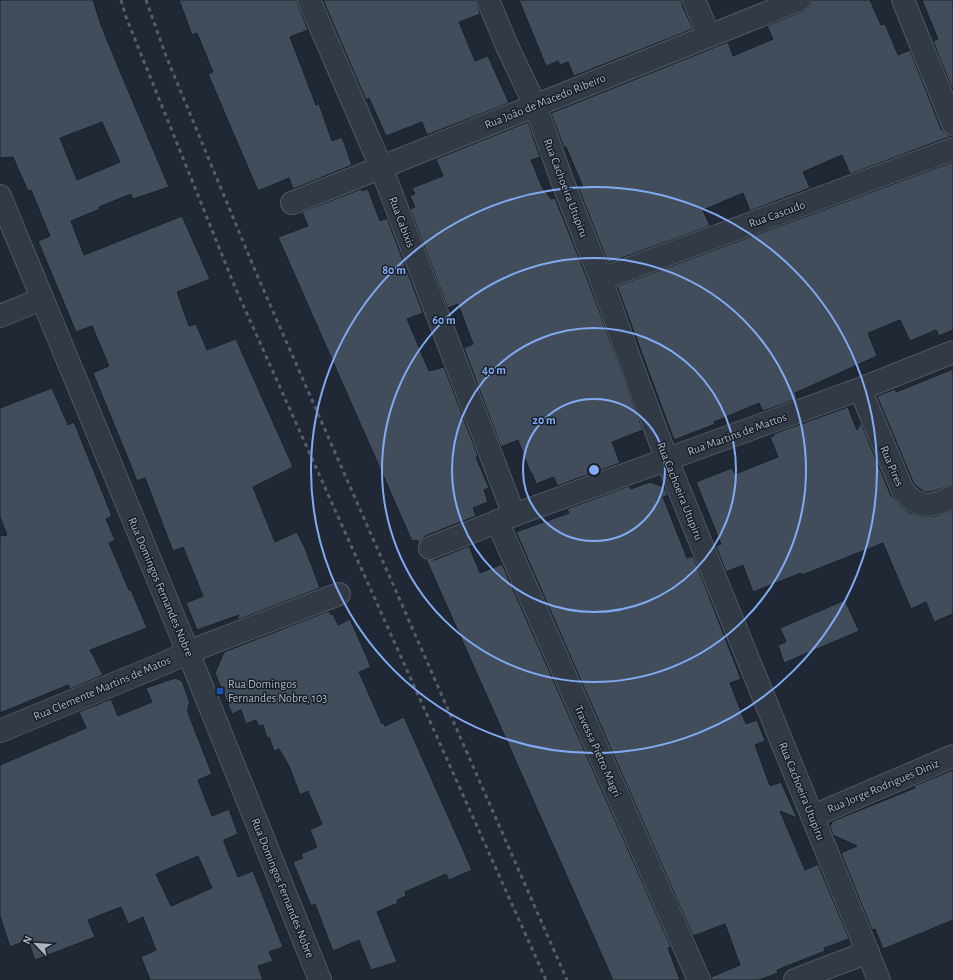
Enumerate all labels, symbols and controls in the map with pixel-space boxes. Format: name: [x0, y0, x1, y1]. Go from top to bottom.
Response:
street label: Rua João de Macedo Ribeiro: [483, 71, 607, 131]
street label: Rua Cachoeira Utupiru: [542, 137, 590, 239]
street label: Rua Cabixis: [387, 195, 417, 249]
street label: Rua Cascudo: [747, 198, 807, 230]
text: 80 m: [382, 264, 406, 276]
text: 60 m: [432, 314, 456, 326]
text: 40 m: [482, 364, 506, 376]
street label: Rua Martins de Mattos: [686, 410, 788, 458]
text: 20 m: [532, 414, 556, 426]
street label: Rua Cachoeira Utupiru: [655, 440, 705, 542]
street label: Rua Pires: [878, 444, 906, 488]
centre of rings: [587, 463, 601, 477]
street label: Rua Domingos Fernandes Nobre: [126, 516, 196, 658]
street label: Rua Clemente Martins de Matos: [32, 654, 172, 722]
place label: Rua Domingos Fernandes Nobre, 103: [228, 678, 327, 704]
marker: Rua Domingos Fernandes Nobre, 103: [215, 686, 225, 696]
street label: Travessa Pietro Magri: [572, 703, 624, 799]
street label: Rua Cachoeira Utupiru: [777, 740, 827, 842]
street label: Rua Jorge Rodrigues Diniz: [825, 757, 941, 815]
street label: Rua Domingos Fernandes Nobre: [249, 816, 317, 960]
north arrow: [16, 924, 56, 964]
text: N: [21, 934, 34, 946]

